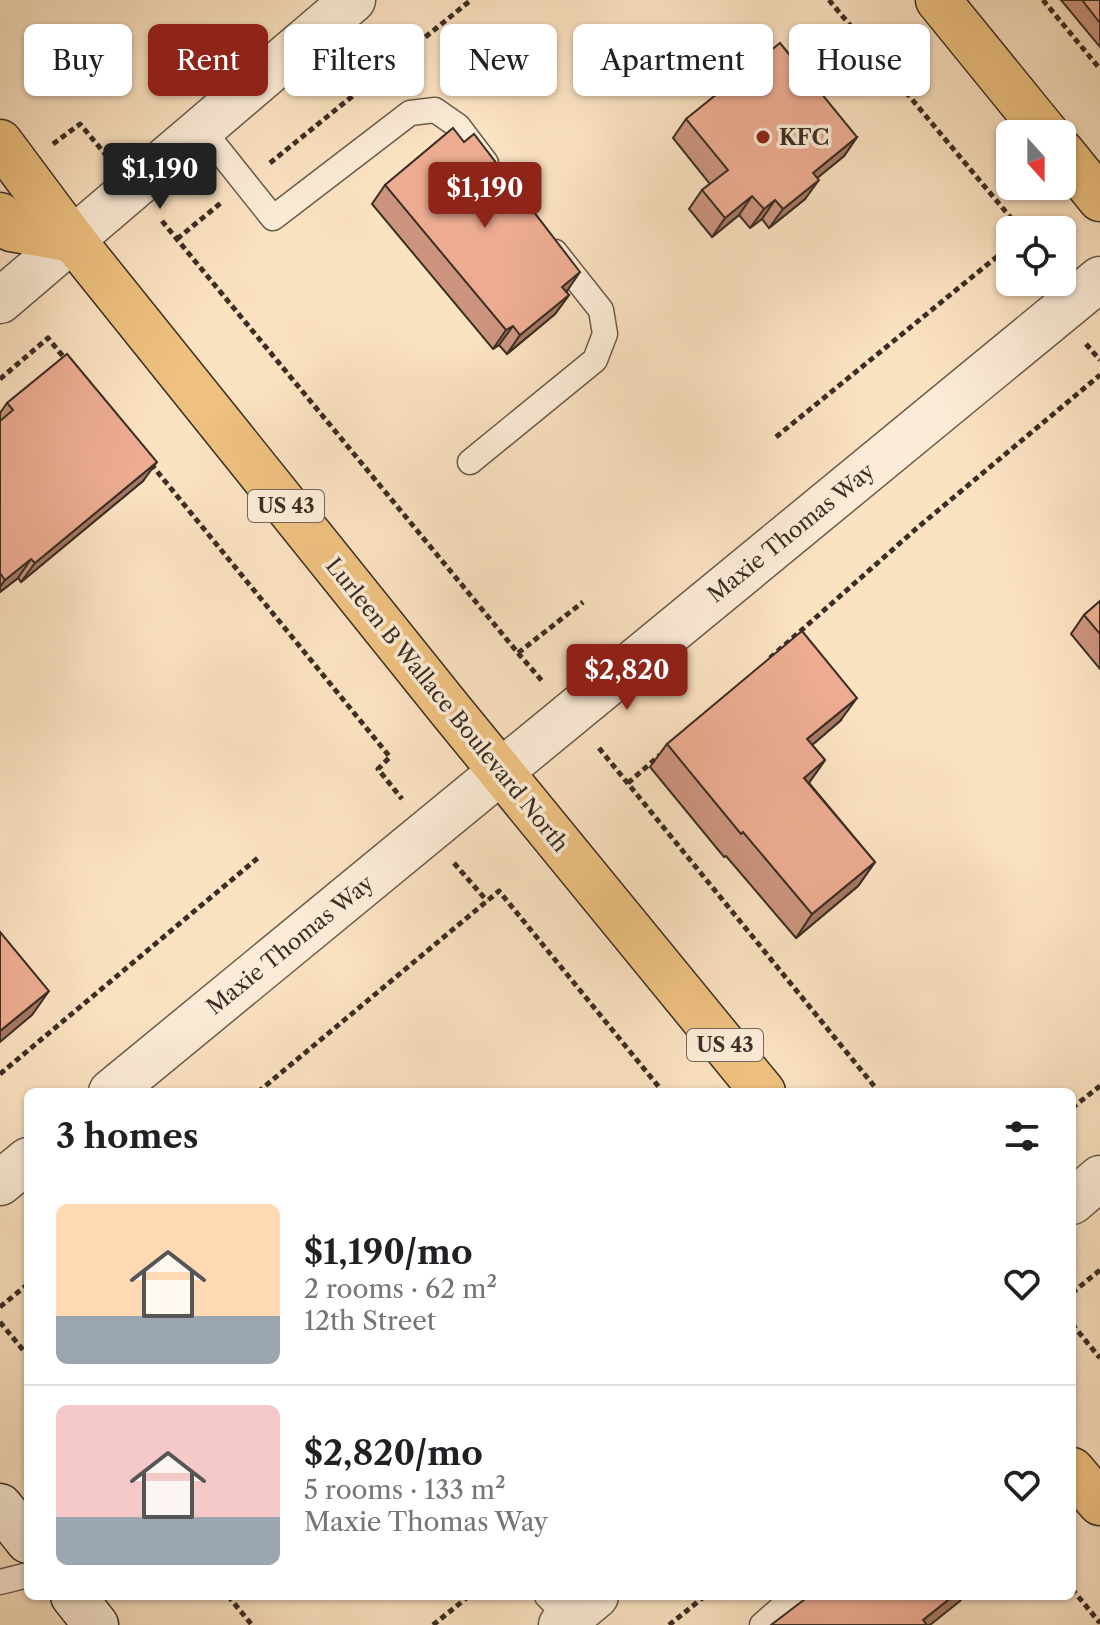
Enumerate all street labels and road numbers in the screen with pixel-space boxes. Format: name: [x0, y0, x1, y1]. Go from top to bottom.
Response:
street label: Maxie Thomas Way: [702, 457, 880, 609]
road number: US 43: [248, 490, 324, 522]
street label: Lurleen B Wallace Boulevard North: [320, 553, 574, 858]
street label: Maxie Thomas Way: [201, 869, 379, 1021]
road number: US 43: [687, 1029, 763, 1061]

